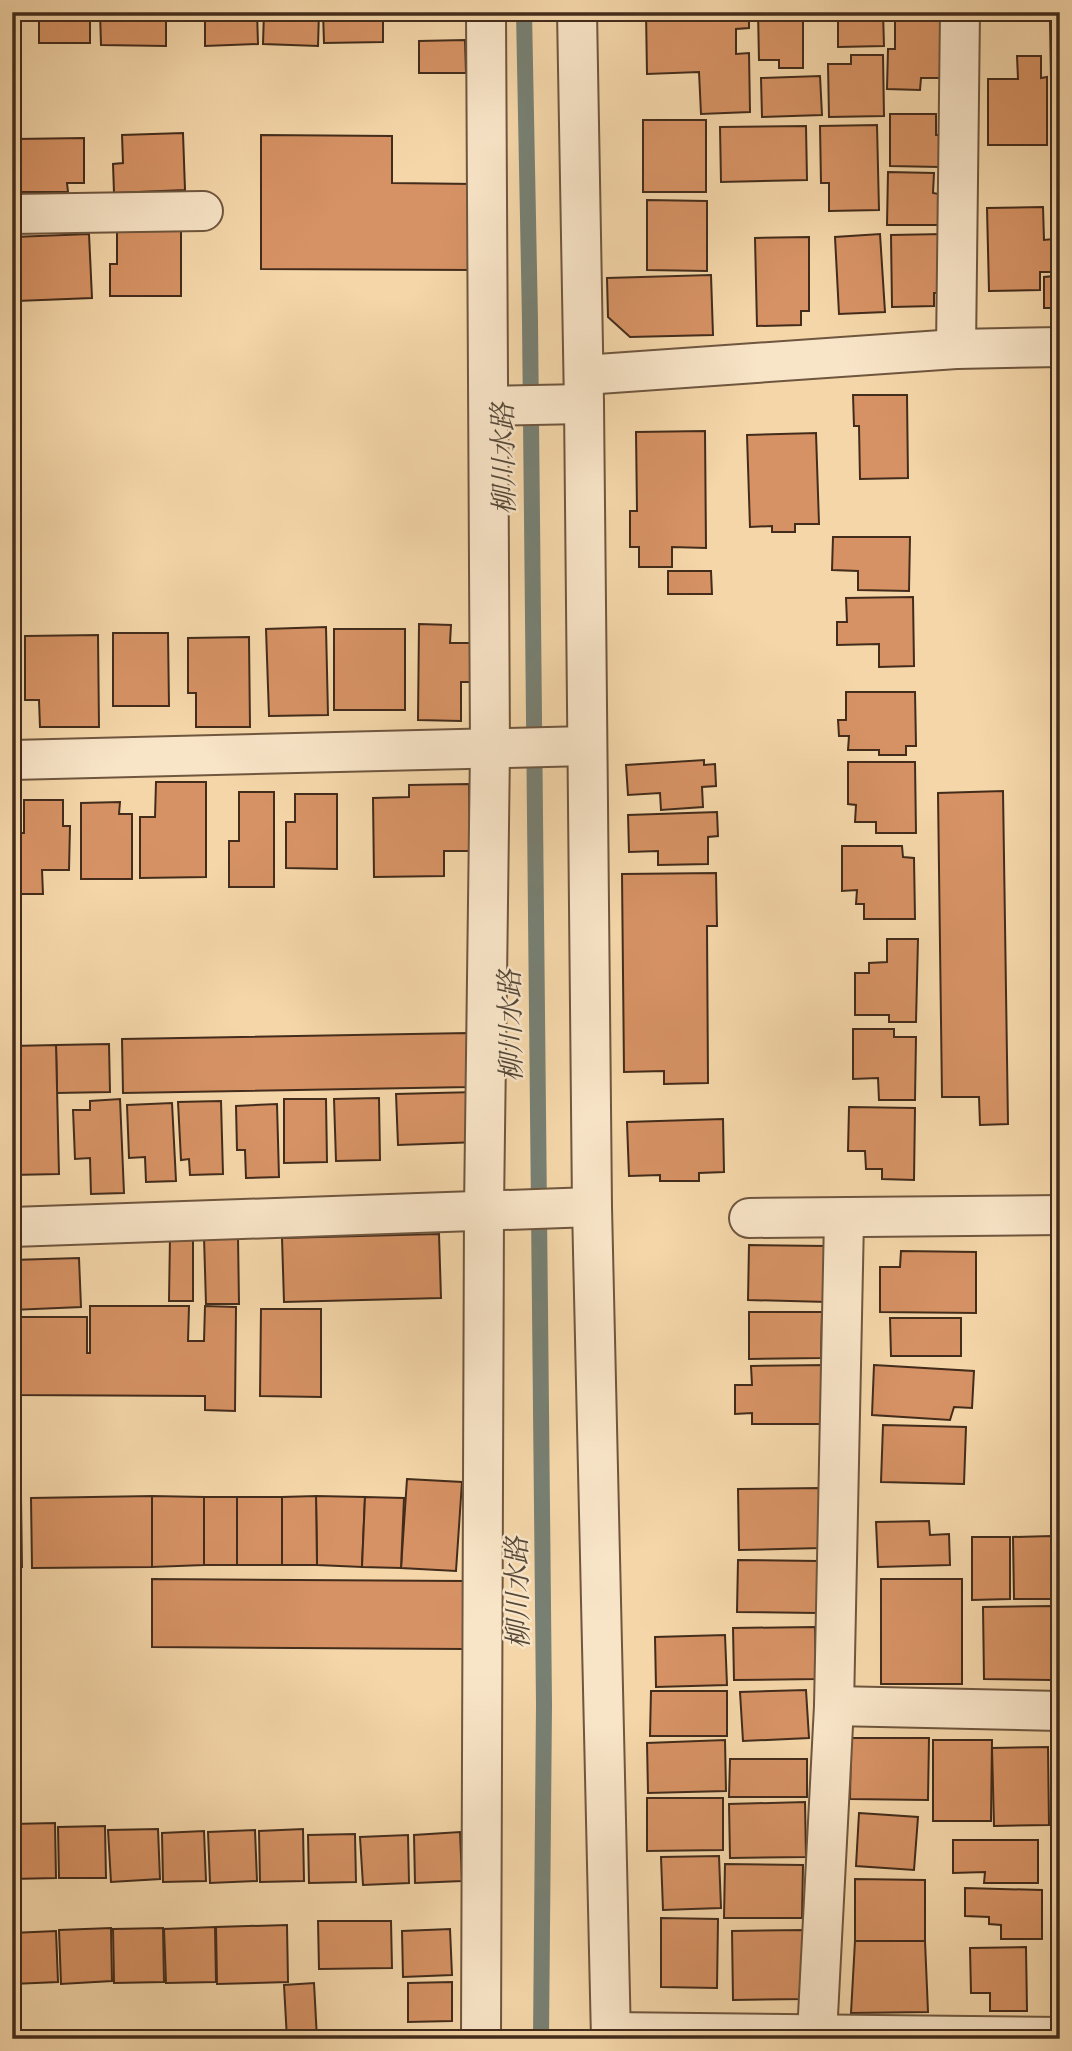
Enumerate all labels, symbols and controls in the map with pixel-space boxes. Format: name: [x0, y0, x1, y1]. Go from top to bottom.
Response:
water label: 柳川水路: [485, 401, 527, 515]
water label: 柳川水路: [492, 968, 534, 1082]
water label: 柳川水路: [499, 1535, 541, 1649]

